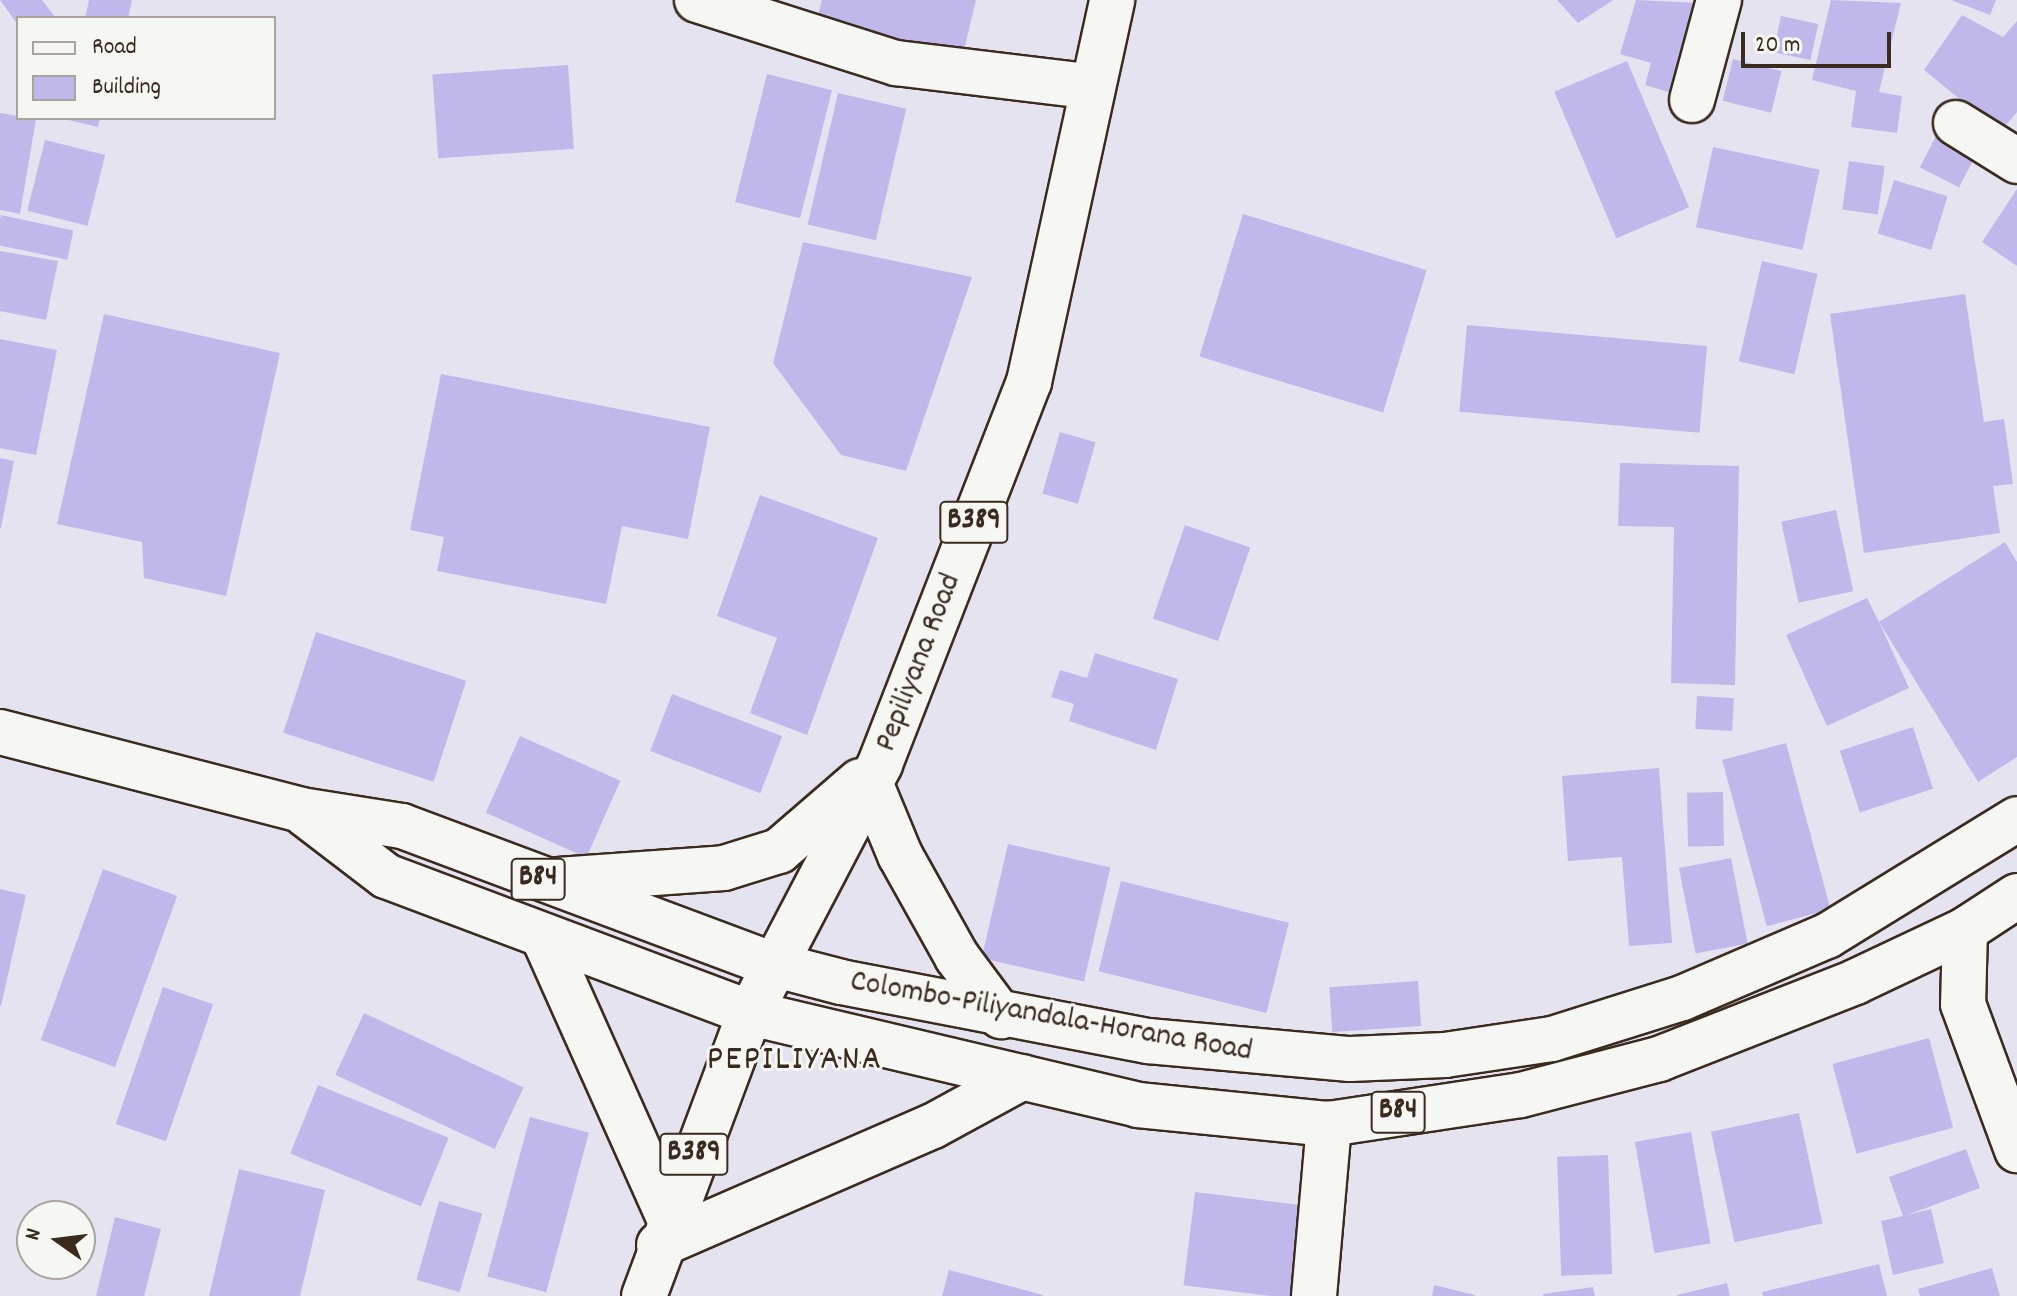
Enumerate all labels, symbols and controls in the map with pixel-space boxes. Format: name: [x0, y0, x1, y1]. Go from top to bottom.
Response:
legend: [16, 16, 276, 120]
scale bar: [1745, 16, 1895, 66]
text: 20 m: [1755, 29, 1801, 63]
text: Road: [92, 31, 137, 65]
text: Building: [92, 71, 161, 105]
road number: B389: [938, 496, 1010, 548]
street label: Pepiliyana Road: [868, 569, 972, 757]
road number: B84: [510, 853, 566, 905]
street label: Colombo-Piliyandala-Horana Road: [847, 964, 1255, 1072]
district label: PEPILIYANA: [707, 1040, 883, 1084]
road number: B84: [1370, 1086, 1426, 1138]
road number: B389: [658, 1128, 730, 1180]
north arrow: [16, 1200, 96, 1280]
text: N: [18, 1226, 51, 1244]

